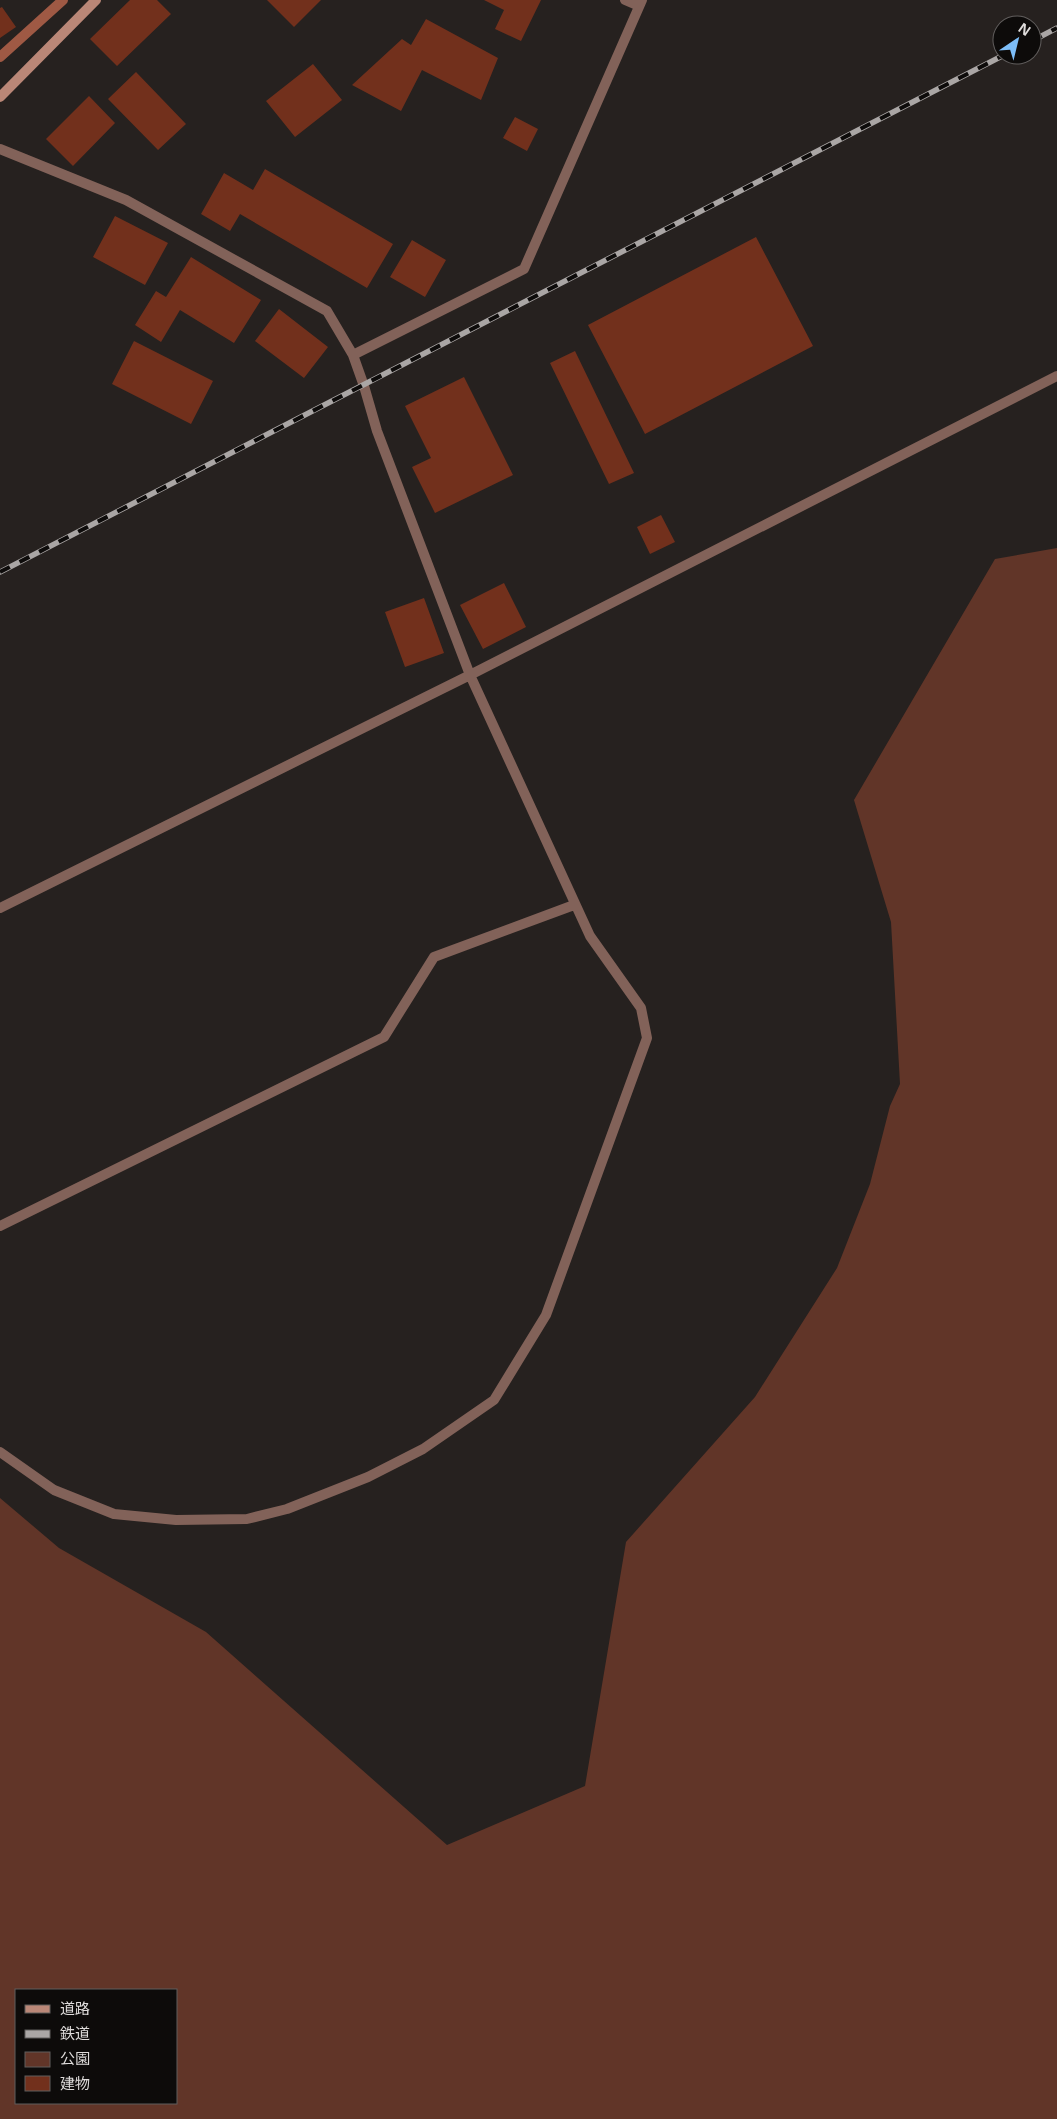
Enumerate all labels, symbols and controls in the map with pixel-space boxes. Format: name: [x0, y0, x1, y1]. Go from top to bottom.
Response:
north arrow: [992, 15, 1042, 65]
text: N: [1015, 18, 1035, 40]
legend: [15, 1989, 178, 2104]
text: 道路: [60, 1998, 90, 2018]
text: 鉄道: [60, 2023, 90, 2043]
text: 公園: [60, 2048, 90, 2068]
text: 建物: [60, 2073, 90, 2093]

